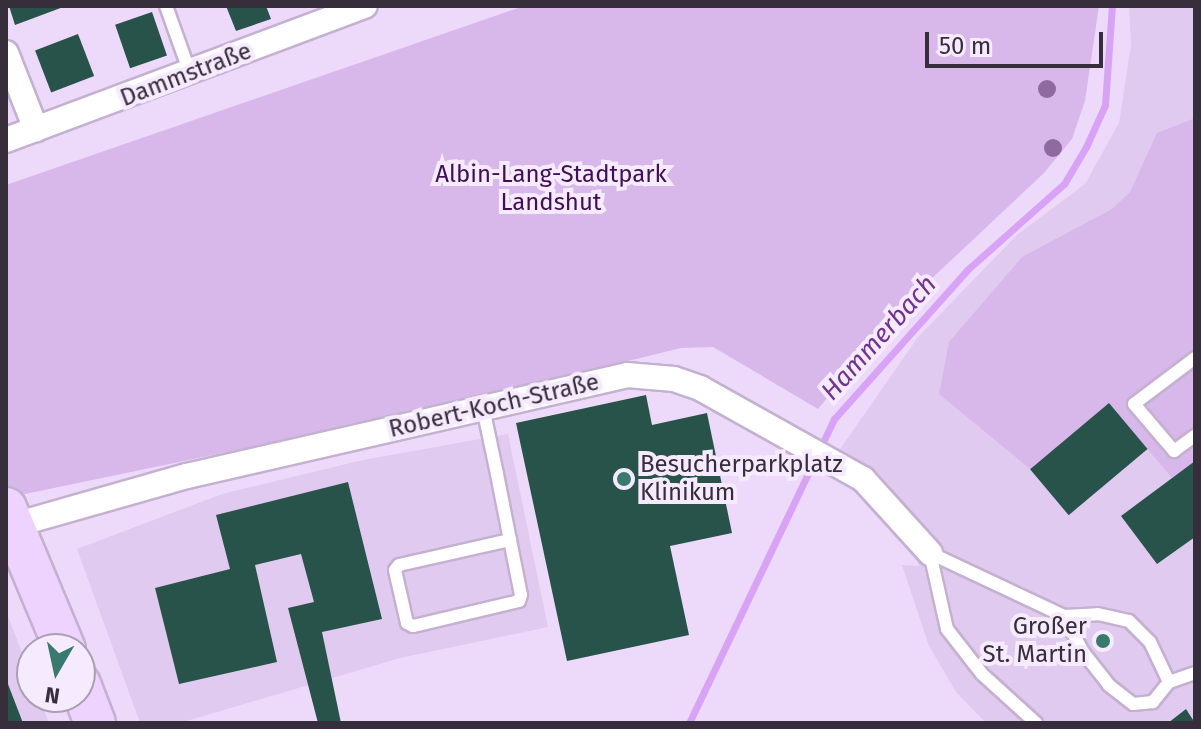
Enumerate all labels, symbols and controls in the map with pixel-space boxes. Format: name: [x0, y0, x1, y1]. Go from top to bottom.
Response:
scale bar: [929, 16, 1107, 66]
text: 50 m: [939, 32, 991, 60]
street label: Dammstraße: [116, 37, 256, 113]
park label: Albin-Lang-Stadtpark Landshut: [435, 161, 667, 217]
water label: Hammerbach: [815, 269, 943, 407]
street label: Robert-Koch-Straße: [386, 368, 602, 444]
place label: Besucherparkplatz Klinikum: [640, 451, 843, 507]
marker: Besucherparkplatz Klinikum: [615, 470, 633, 488]
place label: Großer St. Martin: [983, 613, 1087, 669]
marker: Großer St. Martin: [1094, 632, 1112, 650]
north arrow: [16, 633, 96, 713]
text: N: [43, 681, 62, 710]

